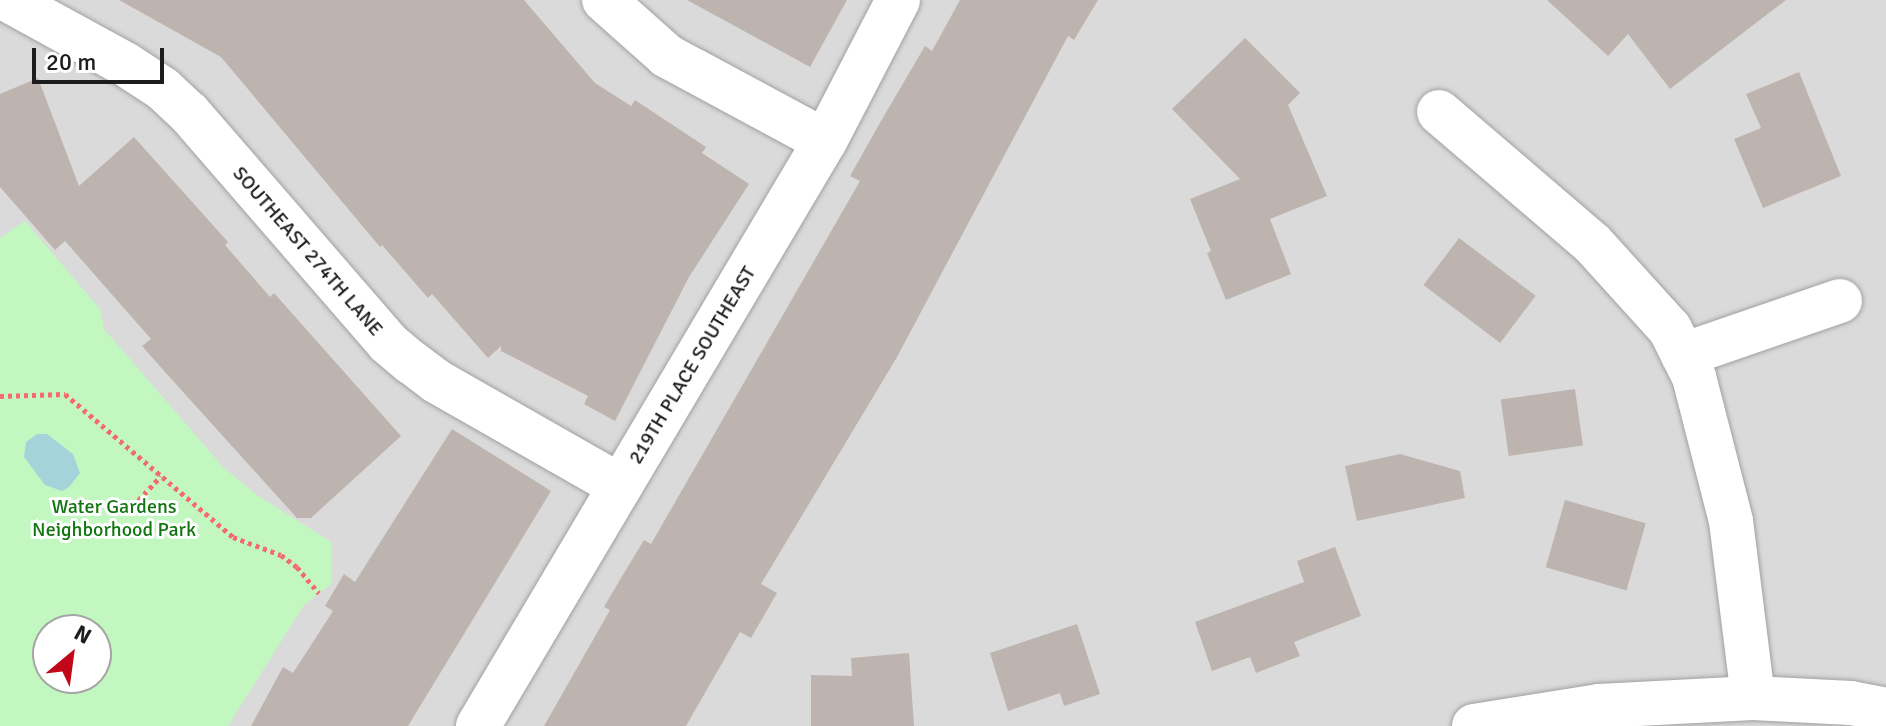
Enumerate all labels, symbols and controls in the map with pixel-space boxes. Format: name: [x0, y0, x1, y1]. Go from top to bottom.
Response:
scale bar: [36, 32, 168, 82]
text: 20 m: [46, 47, 96, 77]
street label: SOUTHEAST 274TH LANE: [228, 161, 388, 341]
street label: 219TH PLACE SOUTHEAST: [623, 262, 761, 468]
park label: Water Gardens Neighborhood Park: [32, 494, 196, 541]
north arrow: [32, 614, 112, 694]
text: N: [70, 619, 96, 650]

